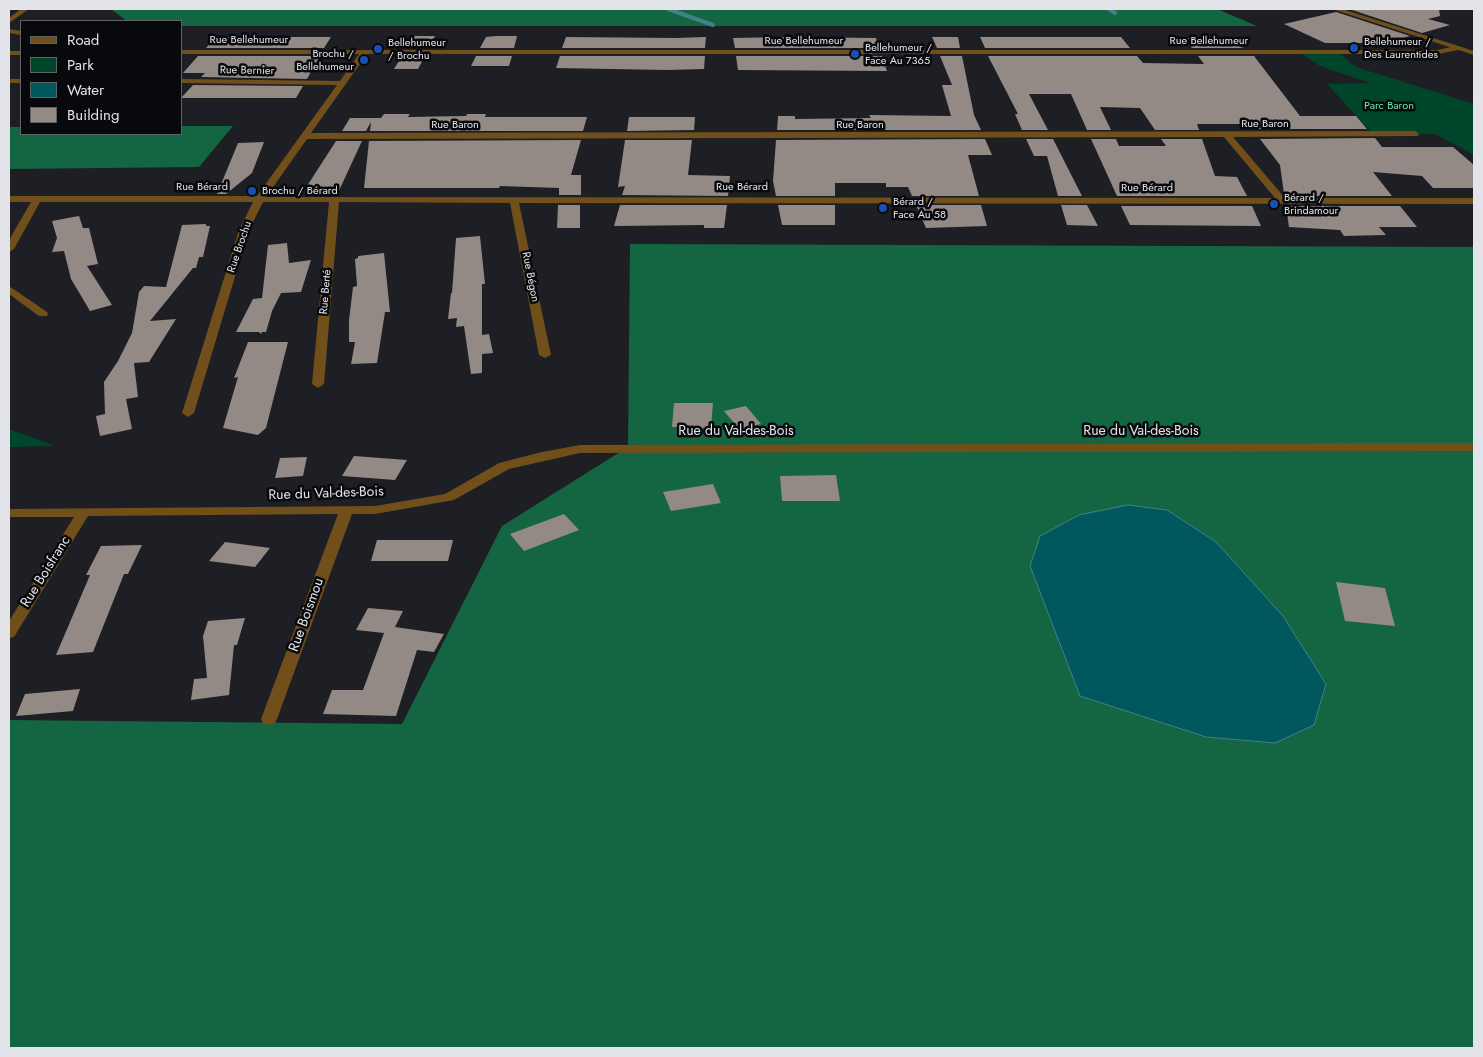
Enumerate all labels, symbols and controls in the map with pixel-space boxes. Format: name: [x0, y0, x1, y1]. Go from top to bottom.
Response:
legend: [20, 20, 182, 135]
text: Road: [67, 29, 99, 51]
street label: Rue Bellehumeur: [210, 33, 288, 47]
street label: Rue Bellehumeur: [765, 34, 843, 48]
street label: Rue Bellehumeur: [1170, 34, 1248, 48]
place label: Bellehumeur / Des Laurentides: [1364, 35, 1438, 61]
place label: Bellehumeur / Brochu: [388, 36, 446, 62]
place label: Bellehumeur / Face Au 7365: [865, 41, 932, 67]
marker: Bellehumeur / Des Laurentides: [1348, 42, 1360, 54]
marker: Bellehumeur / Brochu: [372, 43, 384, 55]
place label: Brochu / Bellehumeur: [296, 47, 354, 73]
marker: Bellehumeur / Face Au 7365: [849, 48, 861, 60]
text: Park: [67, 54, 94, 76]
marker: Brochu / Bellehumeur: [358, 54, 370, 66]
street label: Rue Bernier: [220, 64, 274, 78]
text: Water: [67, 79, 104, 101]
park label: Parc Baron: [1364, 99, 1414, 113]
text: Building: [67, 104, 119, 126]
street label: Rue Baron: [1241, 117, 1289, 131]
street label: Rue Baron: [431, 118, 479, 132]
street label: Rue Baron: [836, 118, 884, 132]
street label: Rue Bérard: [176, 180, 228, 194]
street label: Rue Bérard: [716, 180, 768, 194]
street label: Rue Bérard: [1121, 181, 1173, 195]
place label: Brochu / Bérard: [262, 184, 338, 198]
marker: Brochu / Bérard: [246, 185, 258, 197]
place label: Bérard / Brindamour: [1284, 191, 1338, 217]
place label: Bérard / Face Au 58: [893, 195, 946, 221]
marker: Bérard / Brindamour: [1268, 198, 1280, 210]
marker: Bérard / Face Au 58: [877, 202, 889, 214]
street label: Rue Brochu: [225, 220, 255, 274]
street label: Rue Bégon: [519, 251, 541, 303]
street label: Rue Berté: [317, 269, 335, 315]
street label: Rue du Val-des-Bois: [678, 424, 794, 440]
street label: Rue du Val-des-Bois: [1083, 424, 1199, 440]
street label: Rue du Val-des-Bois: [268, 484, 384, 504]
street label: Rue Boisfranc: [17, 533, 75, 611]
street label: Rue Boismou: [286, 576, 328, 654]

